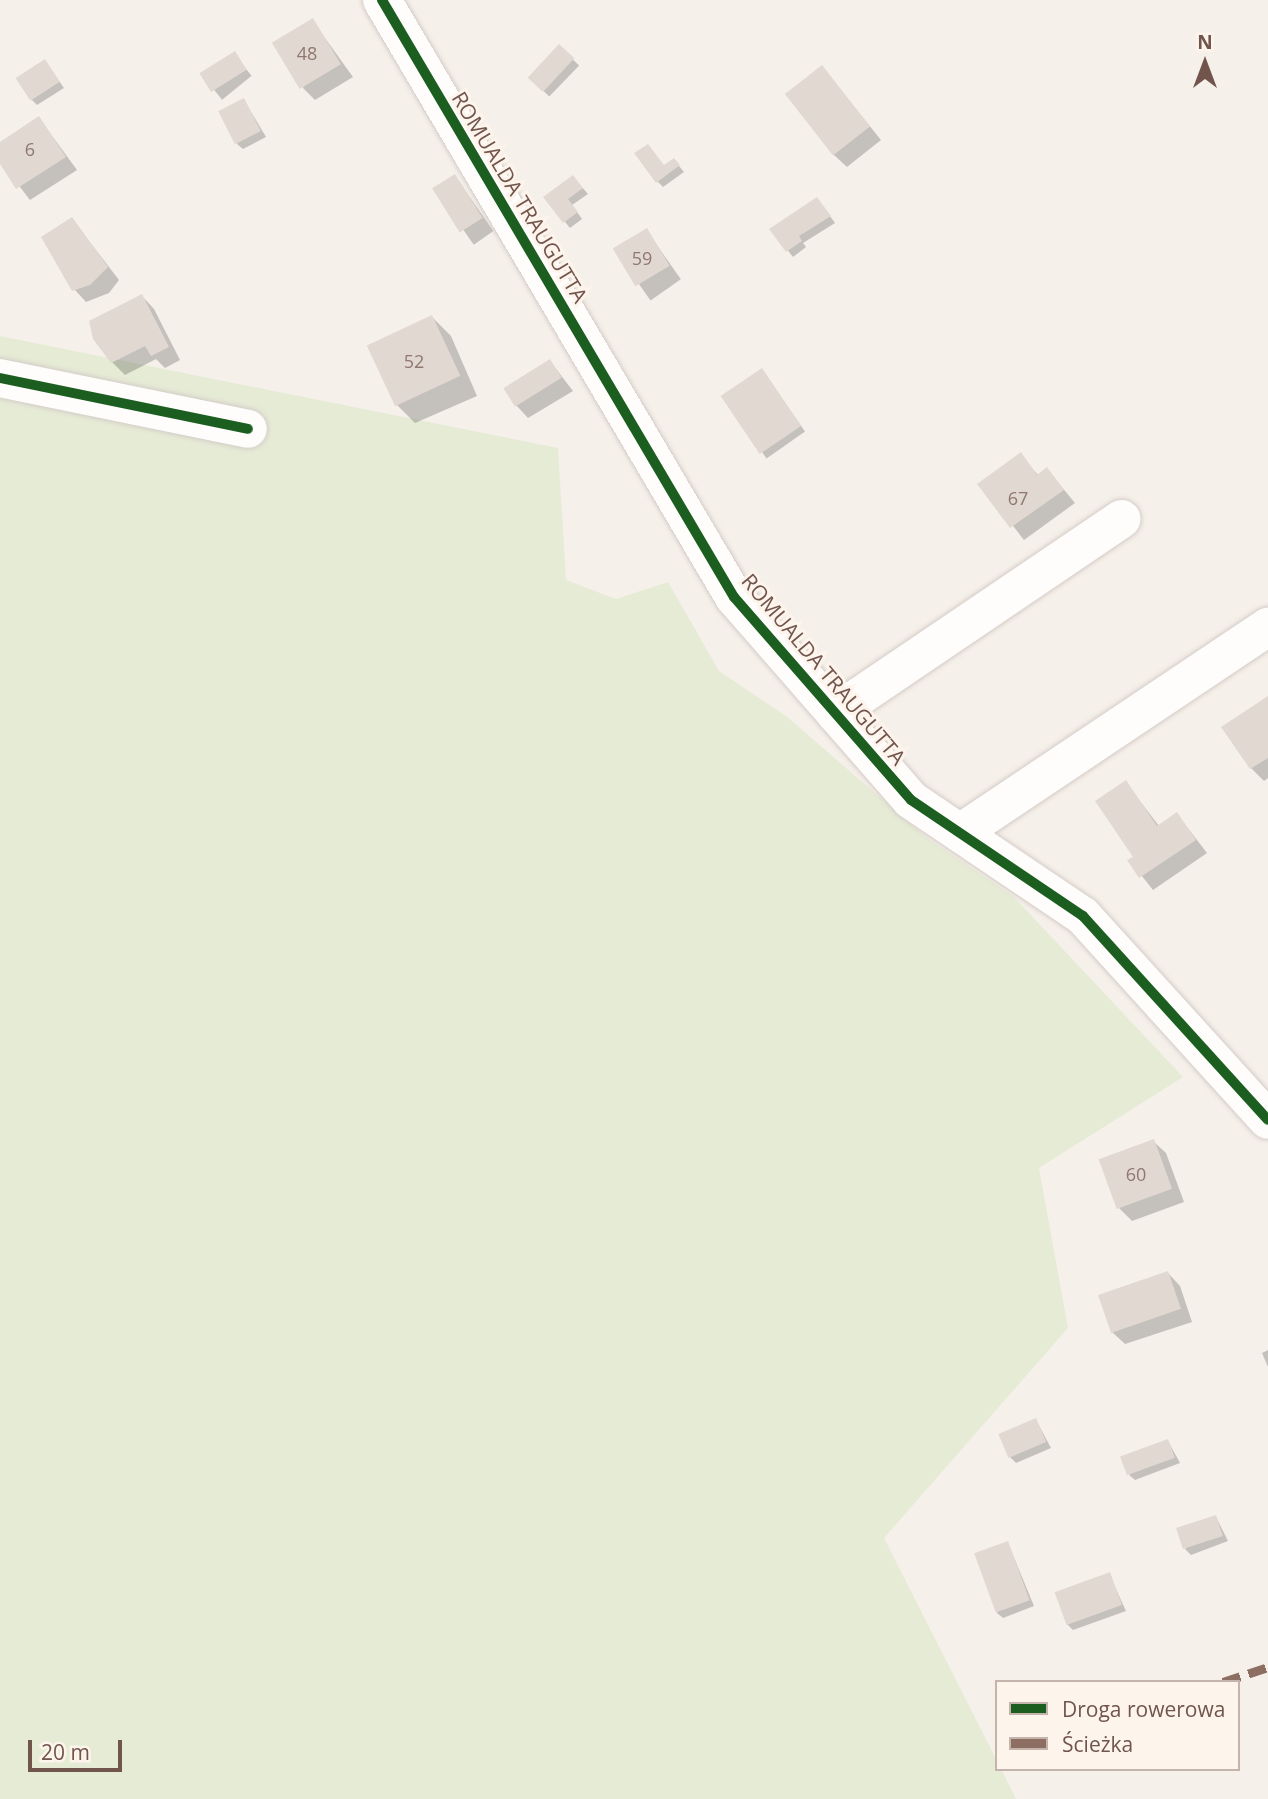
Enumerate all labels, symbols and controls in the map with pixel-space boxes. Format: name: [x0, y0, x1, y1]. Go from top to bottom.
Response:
north arrow: [1170, 28, 1240, 98]
text: N: [1197, 29, 1213, 55]
house number: 48: [297, 42, 317, 64]
street label: ROMUALDA TRAUGUTTA: [447, 87, 593, 307]
house number: 6: [25, 138, 35, 160]
house number: 59: [632, 247, 652, 269]
house number: 52: [404, 350, 424, 372]
house number: 67: [1008, 487, 1028, 509]
street label: ROMUALDA TRAUGUTTA: [737, 568, 911, 770]
house number: 60: [1126, 1163, 1146, 1185]
legend: [995, 1680, 1240, 1771]
text: Droga rowerowa: [1062, 1695, 1225, 1723]
scale bar: [32, 1726, 126, 1770]
text: Ścieżka: [1062, 1730, 1133, 1758]
text: 20 m: [41, 1738, 90, 1766]

